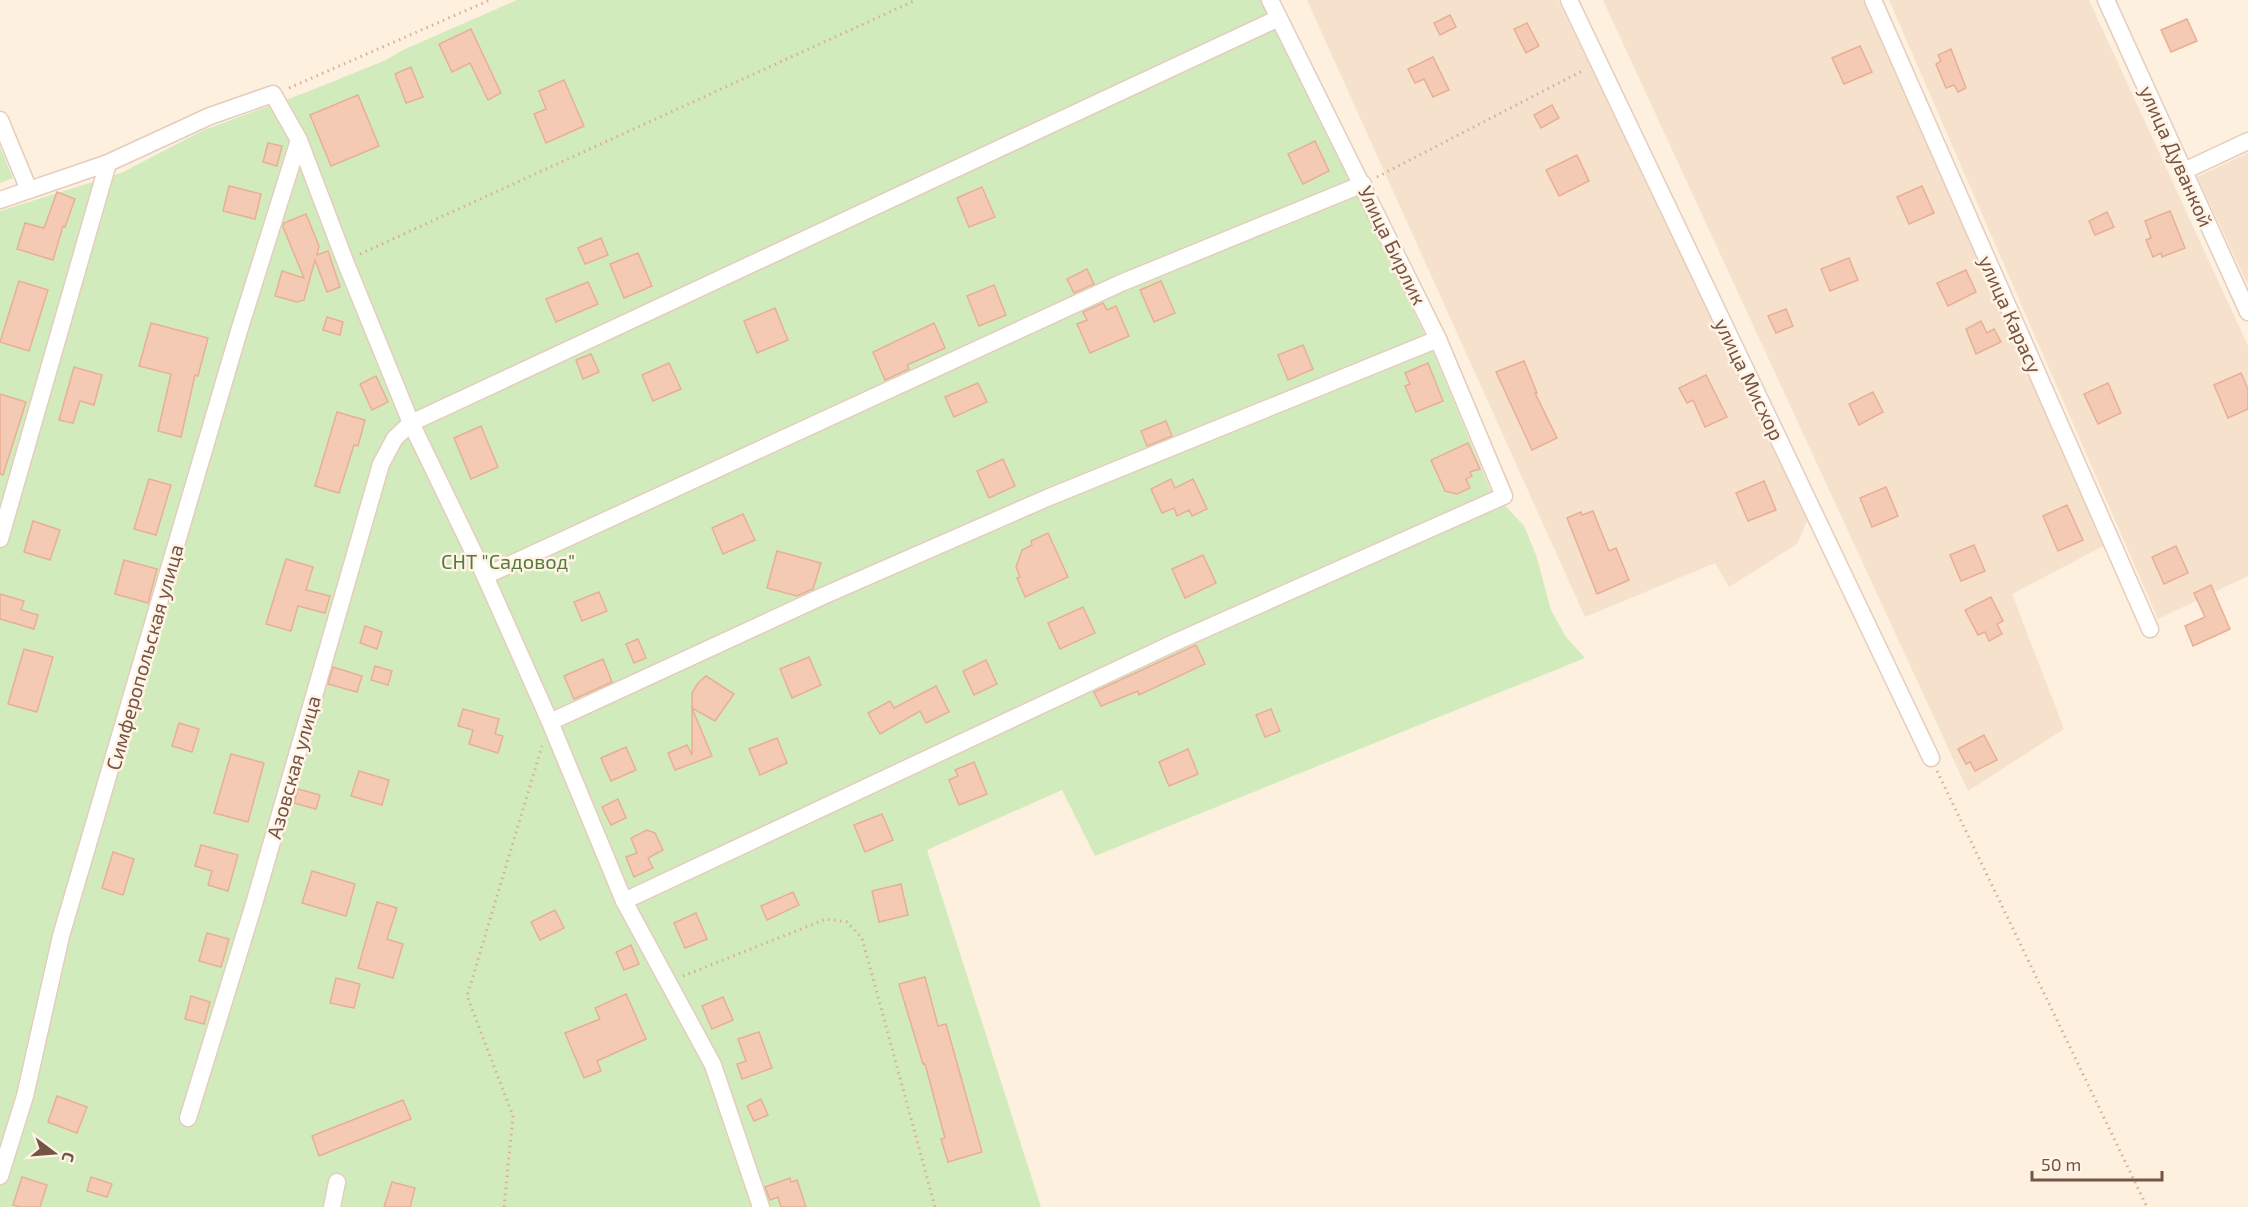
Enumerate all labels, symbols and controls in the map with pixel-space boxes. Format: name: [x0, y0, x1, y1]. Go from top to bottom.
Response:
street label: улица Дуванкой: [2134, 82, 2219, 231]
street label: Улица Бирлик: [1354, 182, 1432, 309]
street label: улица Карасу: [1973, 251, 2048, 377]
street label: улица Мисхор: [1709, 314, 1790, 444]
street label: Симферопольская улица: [100, 541, 189, 773]
park label: СНТ "Садовод": [441, 549, 575, 573]
street label: Азовская улица: [261, 693, 326, 842]
north arrow: [24, 1123, 84, 1183]
scale bar: [2032, 1144, 2162, 1182]
text: С: [58, 1150, 79, 1164]
text: 50 m: [2041, 1153, 2081, 1175]

